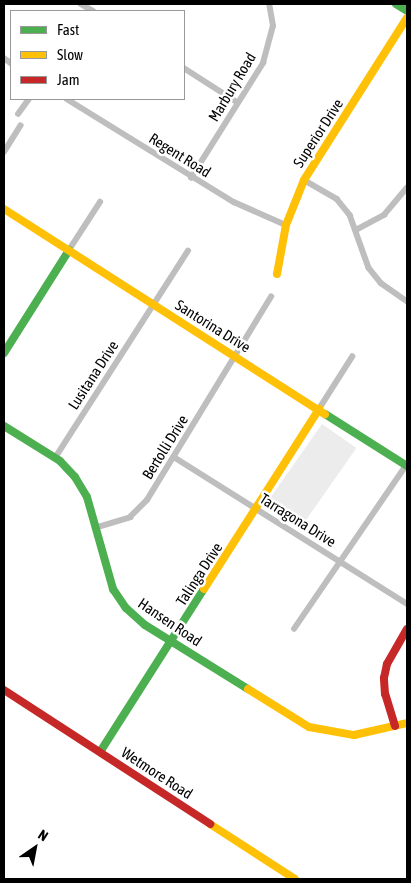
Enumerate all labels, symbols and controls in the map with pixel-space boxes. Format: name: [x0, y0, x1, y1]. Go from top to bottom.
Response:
legend: [10, 10, 185, 100]
text: Fast: [57, 21, 79, 38]
text: Slow: [57, 46, 83, 63]
street label: Marbury Road: [204, 49, 260, 125]
text: Jam: [57, 71, 80, 88]
street label: Superior Drive: [289, 95, 347, 171]
street label: Regent Road: [146, 129, 214, 181]
street label: Santorina Drive: [172, 296, 254, 356]
street label: Lusitana Drive: [64, 337, 122, 413]
street label: Bertolli Drive: [138, 412, 192, 482]
street label: Tarragona Drive: [256, 489, 340, 551]
street label: Talinga Drive: [172, 539, 226, 609]
street label: Hansen Road: [135, 594, 205, 650]
street label: Wetmore Road: [118, 743, 196, 803]
north arrow: [10, 823, 60, 873]
text: N: [35, 826, 51, 844]

